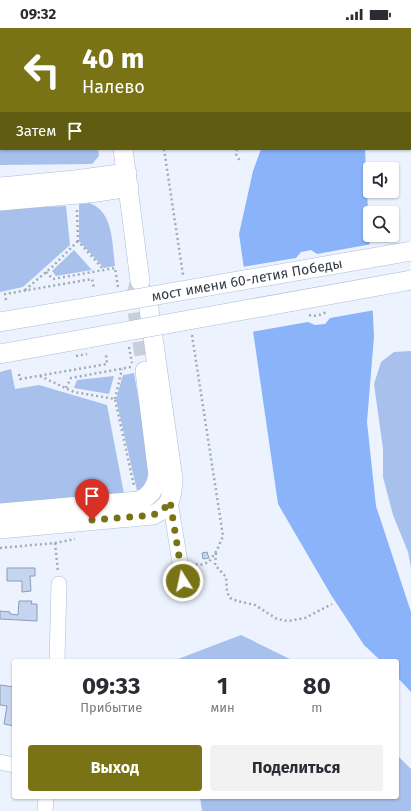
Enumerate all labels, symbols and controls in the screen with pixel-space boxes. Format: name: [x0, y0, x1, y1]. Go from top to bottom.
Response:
text: 09:32: [20, 5, 56, 23]
text: 40 m: [82, 42, 145, 75]
icon: left: [16, 44, 68, 96]
text: Налево: [82, 76, 145, 98]
icon: arrive: [64, 120, 86, 142]
text: Затем: [16, 122, 56, 140]
map controls: [363, 162, 399, 242]
button: sound: [363, 162, 399, 198]
button: search: [363, 206, 399, 242]
street label: мост имени 60-летия Победы: [150, 255, 344, 305]
pin: [75, 479, 109, 520]
icon: arrive: [81, 485, 103, 507]
position arrow: [162, 560, 204, 602]
text: 09:33: [82, 672, 140, 700]
text: 1: [217, 672, 228, 700]
text: 80: [303, 672, 331, 700]
text: Прибытие: [80, 700, 142, 715]
text: мин: [210, 700, 235, 715]
text: m: [311, 700, 322, 715]
button: Выход: [28, 745, 202, 791]
button: Поделиться: [210, 745, 383, 791]

